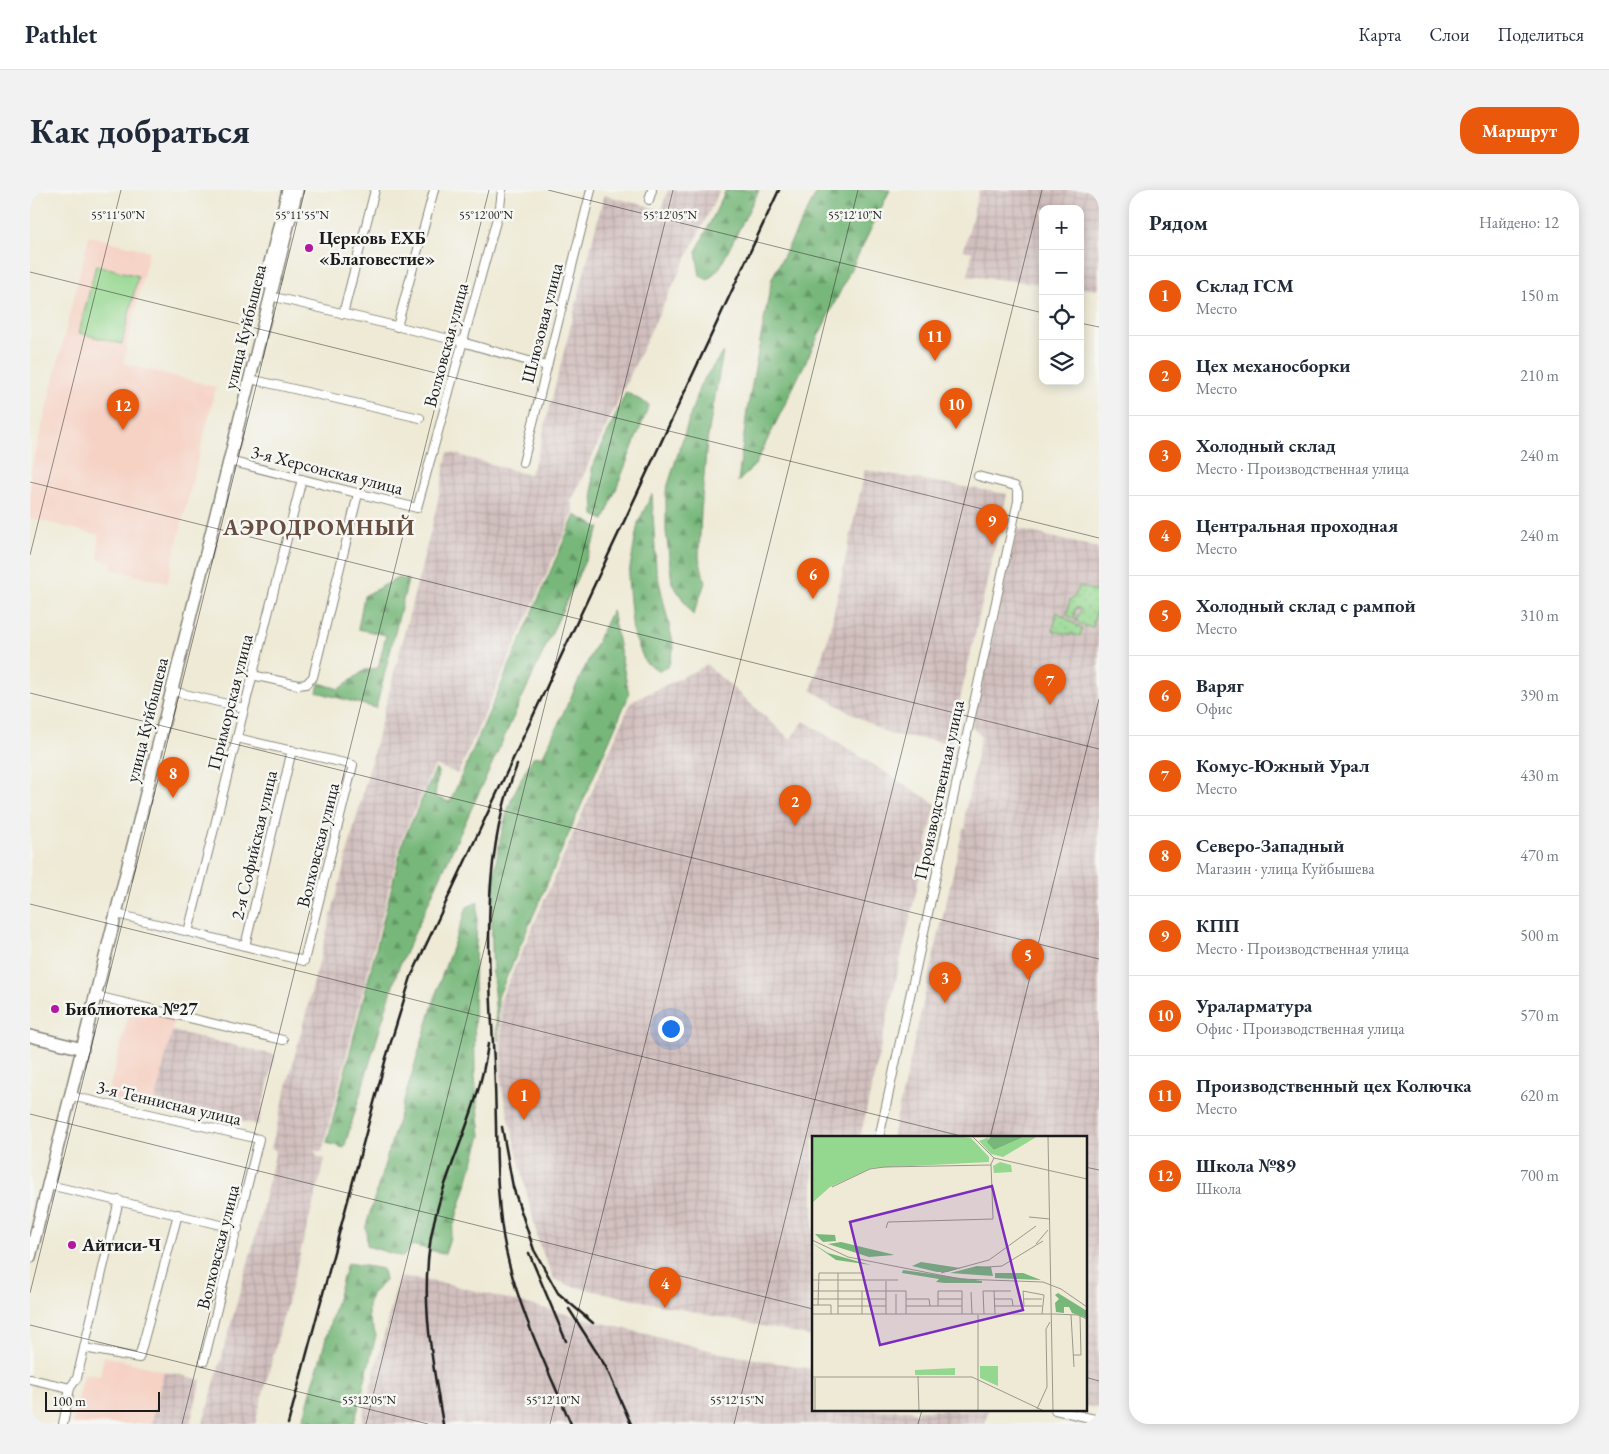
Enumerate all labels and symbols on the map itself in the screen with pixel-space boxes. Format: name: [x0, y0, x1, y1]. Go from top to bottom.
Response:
text: 55°11'50"N: [91, 207, 145, 223]
text: 55°11'55"N: [275, 207, 329, 223]
text: 55°12'00"N: [459, 207, 513, 223]
text: 55°12'05"N: [643, 207, 697, 223]
text: 55°12'10"N: [828, 207, 882, 223]
place label: Церковь ЕХБ «Благовестие»: [319, 226, 435, 270]
marker: Церковь ЕХБ «Благовестие»: [303, 242, 315, 254]
street label: Шлюзовая улица: [515, 260, 568, 385]
street label: улица Куйбышева: [218, 261, 271, 392]
street label: Волховская улица: [418, 279, 473, 410]
pin: 11: [919, 320, 951, 361]
pin: 10: [940, 388, 972, 429]
pin: 12: [107, 389, 139, 430]
street label: 3-я Херсонская улица: [249, 440, 406, 500]
pin: 9: [976, 504, 1008, 545]
district label: АЭРОДРОМНЫЙ: [222, 513, 415, 542]
pin: 6: [797, 558, 829, 599]
street label: Приморская улица: [201, 631, 258, 772]
street label: улица Куйбышева: [120, 654, 173, 785]
pin: 7: [1034, 664, 1066, 705]
street label: Производственная улица: [908, 697, 969, 882]
pin: 8: [157, 757, 189, 798]
street label: 2-я Софийская улица: [225, 767, 282, 922]
street label: Волховская улица: [291, 779, 344, 910]
pin: 2: [779, 785, 811, 826]
pin: 5: [1012, 939, 1044, 980]
pin: 3: [929, 962, 961, 1003]
place label: Библиотека №27: [65, 997, 198, 1020]
marker: Библиотека №27: [49, 1003, 61, 1015]
your location: [658, 1016, 684, 1042]
street label: 3-я Теннисная улица: [94, 1075, 245, 1131]
pin: 1: [508, 1079, 540, 1120]
inset map: [812, 1136, 1086, 1412]
street label: Волховская улица: [191, 1181, 244, 1312]
place label: Айтиси-Ч: [81, 1233, 161, 1256]
marker: Айтиси-Ч: [66, 1239, 78, 1251]
pin: 4: [649, 1267, 681, 1308]
scale bar: [45, 1389, 160, 1412]
text: 55°12'05"N: [342, 1392, 396, 1408]
text: 55°12'10"N: [526, 1392, 580, 1408]
text: 55°12'15"N: [710, 1392, 764, 1408]

